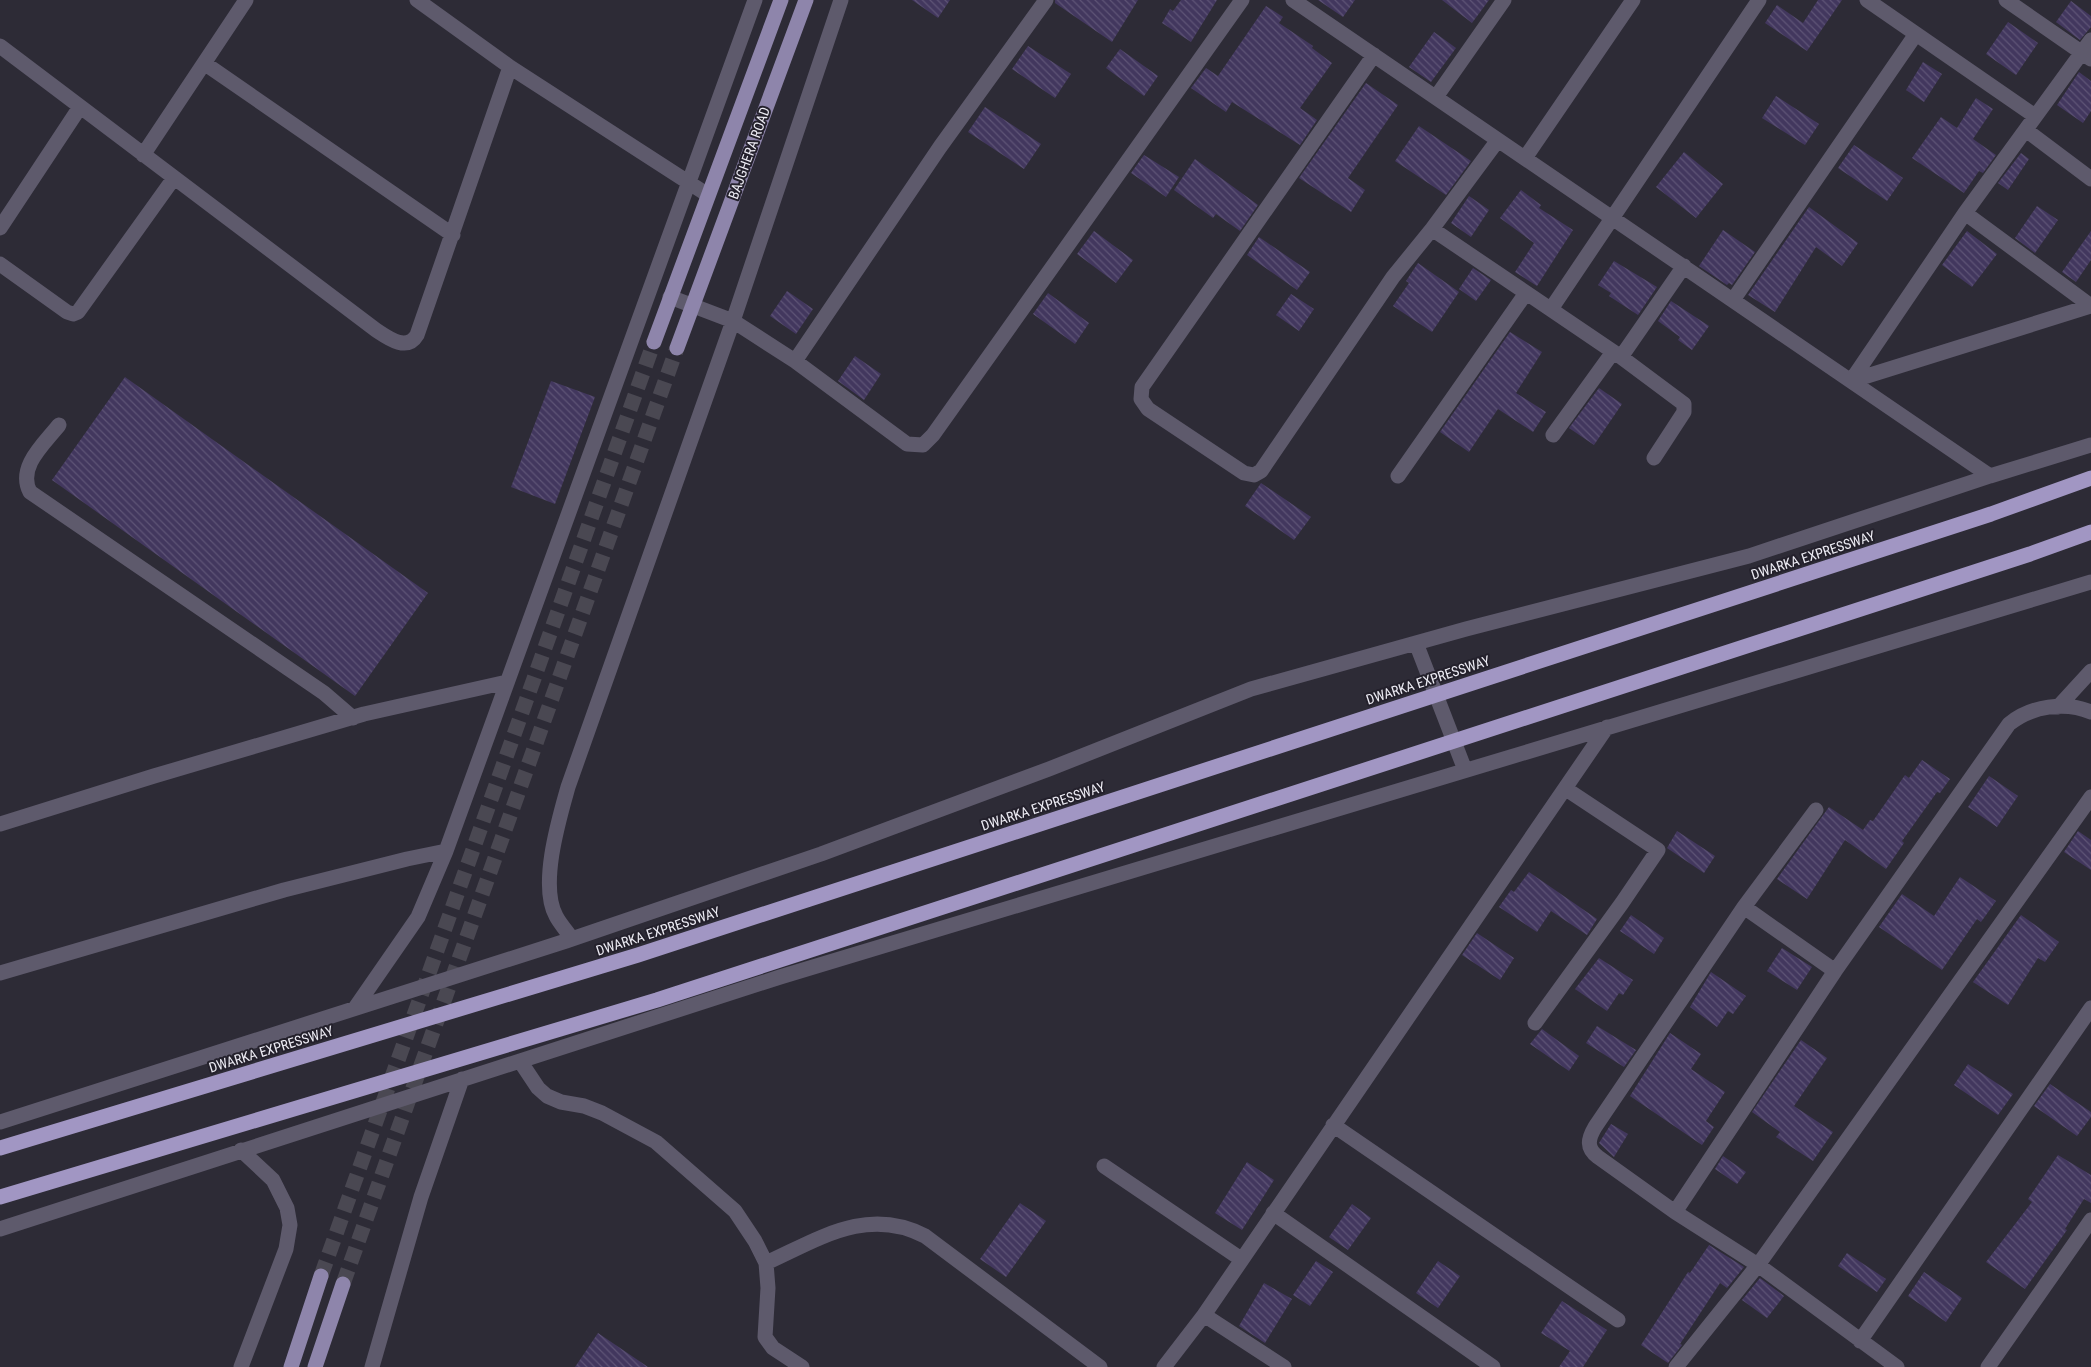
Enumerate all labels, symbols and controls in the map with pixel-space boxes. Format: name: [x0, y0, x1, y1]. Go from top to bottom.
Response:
street label: BAJGHERA ROAD: [725, 105, 773, 201]
street label: DWARKA EXPRESSWAY: [1749, 527, 1878, 583]
street label: DWARKA EXPRESSWAY: [1364, 652, 1493, 708]
street label: DWARKA EXPRESSWAY: [979, 778, 1108, 834]
street label: DWARKA EXPRESSWAY: [594, 903, 723, 959]
street label: DWARKA EXPRESSWAY: [207, 1022, 336, 1076]

